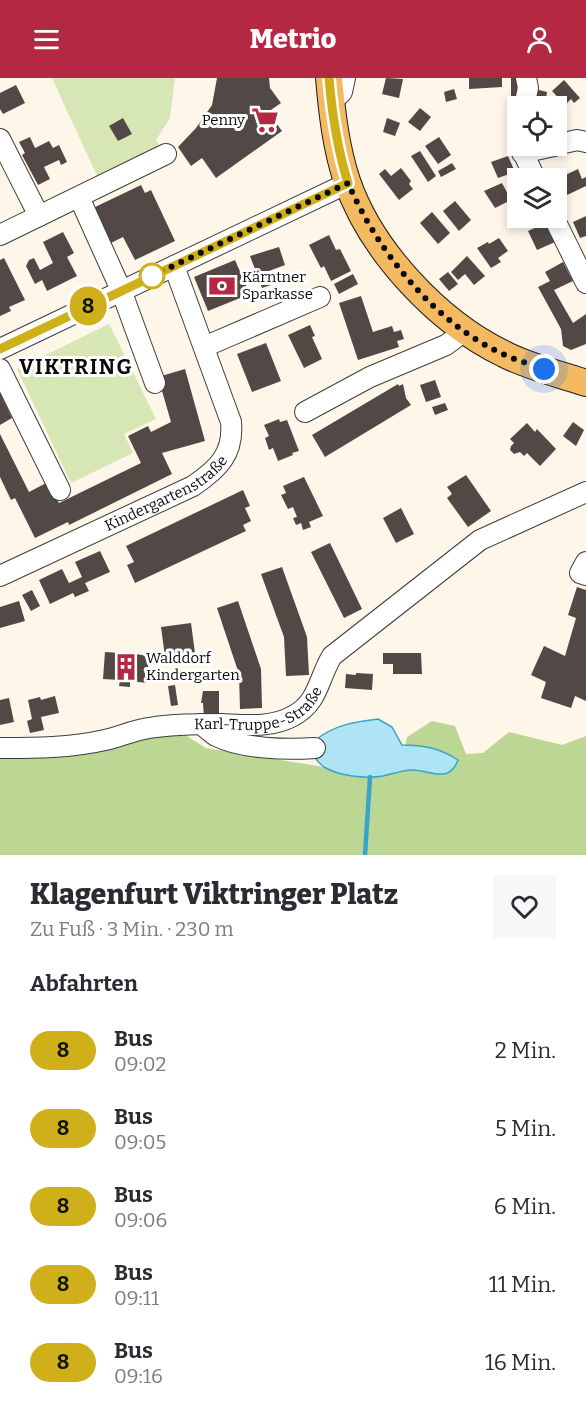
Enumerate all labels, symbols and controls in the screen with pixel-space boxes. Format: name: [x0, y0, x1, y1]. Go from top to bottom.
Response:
icon: menu: [30, 23, 63, 56]
text: Metrio: [250, 23, 336, 55]
icon: person: [523, 23, 556, 56]
map controls: [507, 96, 567, 228]
button: locate: [507, 96, 567, 156]
supermarket icon: Penny: [250, 105, 280, 135]
place label: Penny: [202, 111, 245, 129]
button: layers: [507, 168, 567, 228]
unlabelled marker: [139, 263, 165, 289]
place label: Kärntner Sparkasse: [242, 268, 313, 303]
bank icon: Kärntner Sparkasse: [207, 271, 237, 301]
line badge: 8: [68, 286, 107, 326]
text: 8: [82, 293, 94, 319]
district label: VIKTRING: [19, 354, 133, 380]
your location: [529, 354, 559, 384]
street label: Kindergartenstraße: [102, 452, 231, 535]
place label: Walddorf Kindergarten: [146, 649, 240, 684]
building icon: Walddorf Kindergarten: [111, 652, 141, 682]
street label: Karl-Truppe-Straße: [194, 684, 326, 734]
button: heart: [493, 875, 556, 938]
text: Klagenfurt Viktringer Platz: [30, 878, 398, 911]
text: Zu Fuß · 3 Min. · 230 m: [30, 917, 234, 941]
text: Abfahrten: [30, 970, 138, 997]
text: Bus: [114, 1025, 153, 1052]
text: 8: [57, 1037, 69, 1063]
text: 2 Min.: [495, 1037, 556, 1064]
text: 09:02: [114, 1052, 166, 1076]
text: Bus: [114, 1103, 153, 1130]
text: 8: [57, 1115, 69, 1141]
text: 5 Min.: [495, 1115, 556, 1142]
text: 09:05: [114, 1130, 166, 1154]
text: Bus: [114, 1181, 153, 1208]
text: 8: [57, 1193, 69, 1219]
text: 6 Min.: [494, 1193, 556, 1220]
text: 09:06: [114, 1208, 167, 1232]
text: Bus: [114, 1259, 153, 1286]
text: 8: [57, 1271, 69, 1297]
text: 11 Min.: [489, 1271, 556, 1298]
text: 09:11: [114, 1286, 159, 1310]
text: Bus: [114, 1337, 153, 1364]
text: 8: [57, 1349, 69, 1375]
text: 16 Min.: [485, 1349, 556, 1376]
text: 09:16: [114, 1364, 163, 1388]

